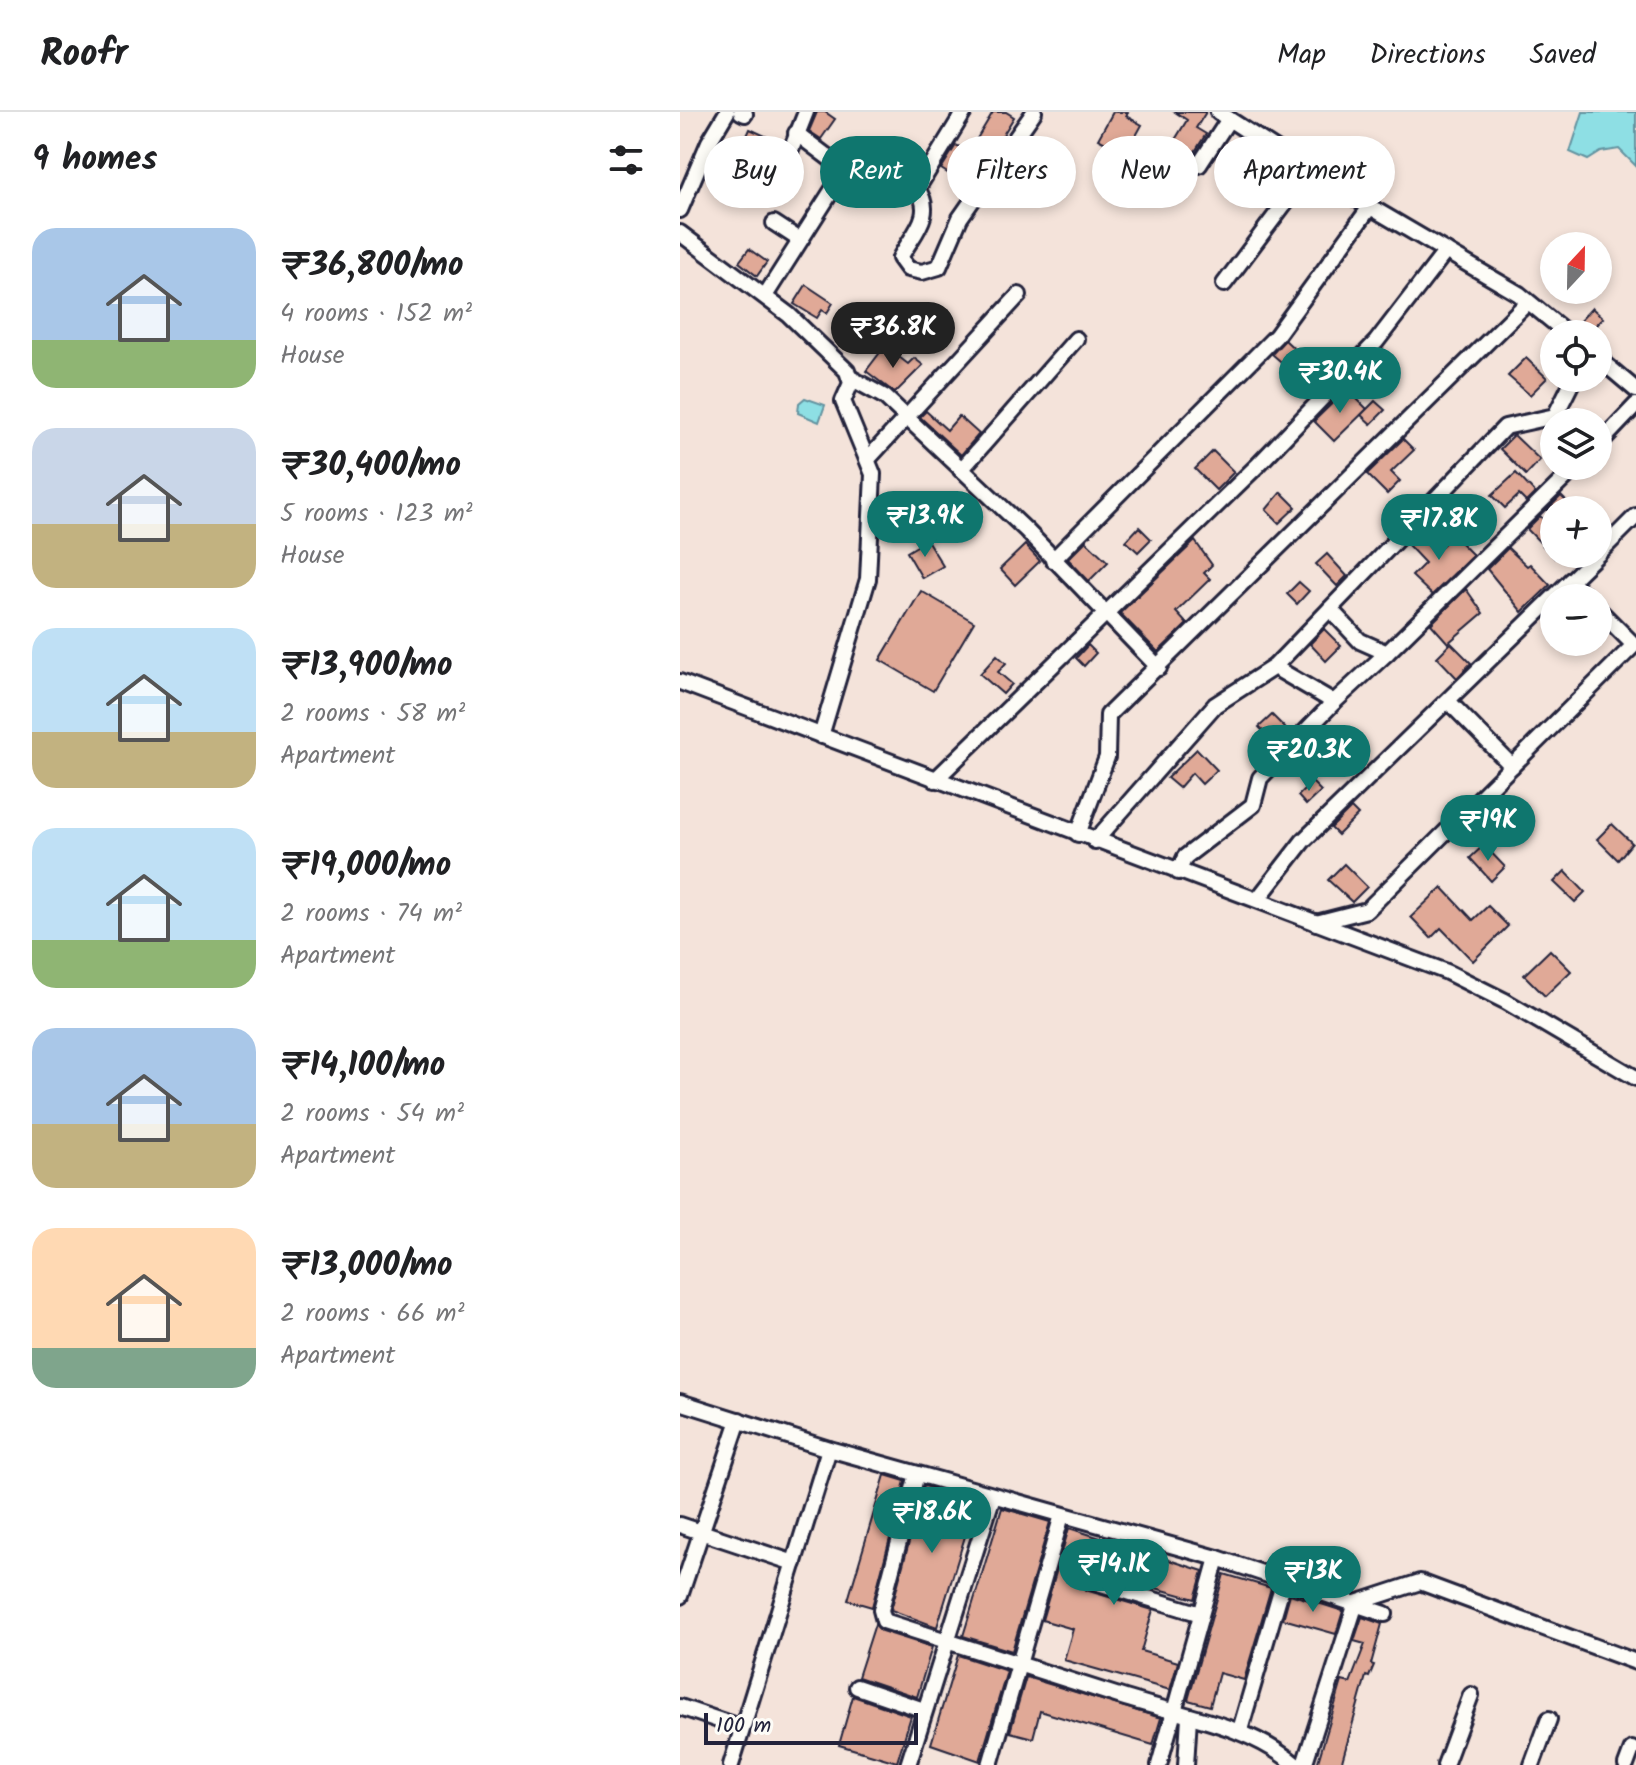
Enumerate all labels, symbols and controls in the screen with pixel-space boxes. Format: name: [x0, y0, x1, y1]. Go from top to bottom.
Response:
text: Roofr: [40, 25, 128, 85]
text: Map: [1277, 33, 1326, 78]
text: Directions: [1370, 33, 1486, 78]
text: Saved: [1530, 33, 1596, 78]
text: 9 homes: [32, 133, 157, 187]
chip: Buy: [704, 136, 804, 208]
chip: Rent: [820, 136, 931, 208]
chip: Filters: [947, 136, 1076, 208]
chip: New: [1092, 136, 1198, 208]
chip: Apartment: [1214, 136, 1395, 208]
icon: filters: [604, 138, 648, 182]
north arrow: [1540, 232, 1612, 304]
map controls: [1540, 232, 1612, 656]
text: ₹36,800/mo: [280, 239, 463, 293]
icon: home: [96, 260, 192, 356]
text: 4 rooms · 152 m²: [280, 293, 472, 335]
pin: ₹36.8K: [828, 302, 958, 370]
text: ₹36.8K: [849, 307, 937, 349]
button: locate: [1540, 320, 1612, 392]
text: House: [280, 335, 344, 377]
pin: ₹30.4K: [1275, 347, 1405, 415]
text: ₹30.4K: [1297, 352, 1383, 394]
button: layers: [1540, 408, 1612, 480]
text: ₹30,400/mo: [280, 439, 461, 493]
icon: home: [96, 460, 192, 556]
pin: ₹13.9K: [860, 491, 990, 559]
text: 5 rooms · 123 m²: [280, 493, 473, 535]
pin: ₹17.8K: [1374, 494, 1504, 562]
text: ₹13.9K: [885, 496, 965, 538]
button: +: [1540, 496, 1612, 568]
text: ₹17.8K: [1399, 499, 1479, 541]
text: House: [280, 535, 344, 577]
button: −: [1540, 584, 1612, 656]
text: ₹13,900/mo: [280, 639, 452, 693]
icon: home: [96, 660, 192, 756]
text: 2 rooms · 58 m²: [280, 693, 465, 735]
pin: ₹20.3K: [1244, 725, 1374, 793]
text: ₹20.3K: [1265, 730, 1353, 772]
text: Apartment: [280, 735, 395, 777]
pin: ₹19K: [1441, 795, 1535, 863]
text: ₹19K: [1458, 800, 1518, 842]
text: ₹19,000/mo: [280, 839, 451, 893]
icon: home: [96, 860, 192, 956]
text: 2 rooms · 74 m²: [280, 893, 462, 935]
text: Apartment: [280, 935, 395, 977]
text: ₹14,100/mo: [280, 1039, 445, 1093]
icon: home: [96, 1060, 192, 1156]
text: 2 rooms · 54 m²: [280, 1093, 464, 1135]
text: Apartment: [280, 1135, 395, 1177]
text: ₹13,000/mo: [280, 1239, 453, 1293]
icon: home: [96, 1260, 192, 1356]
text: 2 rooms · 66 m²: [280, 1293, 465, 1335]
text: Apartment: [280, 1335, 395, 1377]
pin: ₹18.6K: [867, 1487, 997, 1555]
text: ₹18.6K: [891, 1492, 973, 1534]
pin: ₹14.1K: [1049, 1539, 1179, 1607]
text: ₹14.1K: [1077, 1544, 1151, 1586]
pin: ₹13K: [1266, 1546, 1360, 1614]
text: ₹13K: [1283, 1551, 1343, 1593]
scale bar: [704, 1709, 918, 1745]
text: 100 m: [716, 1709, 771, 1744]

